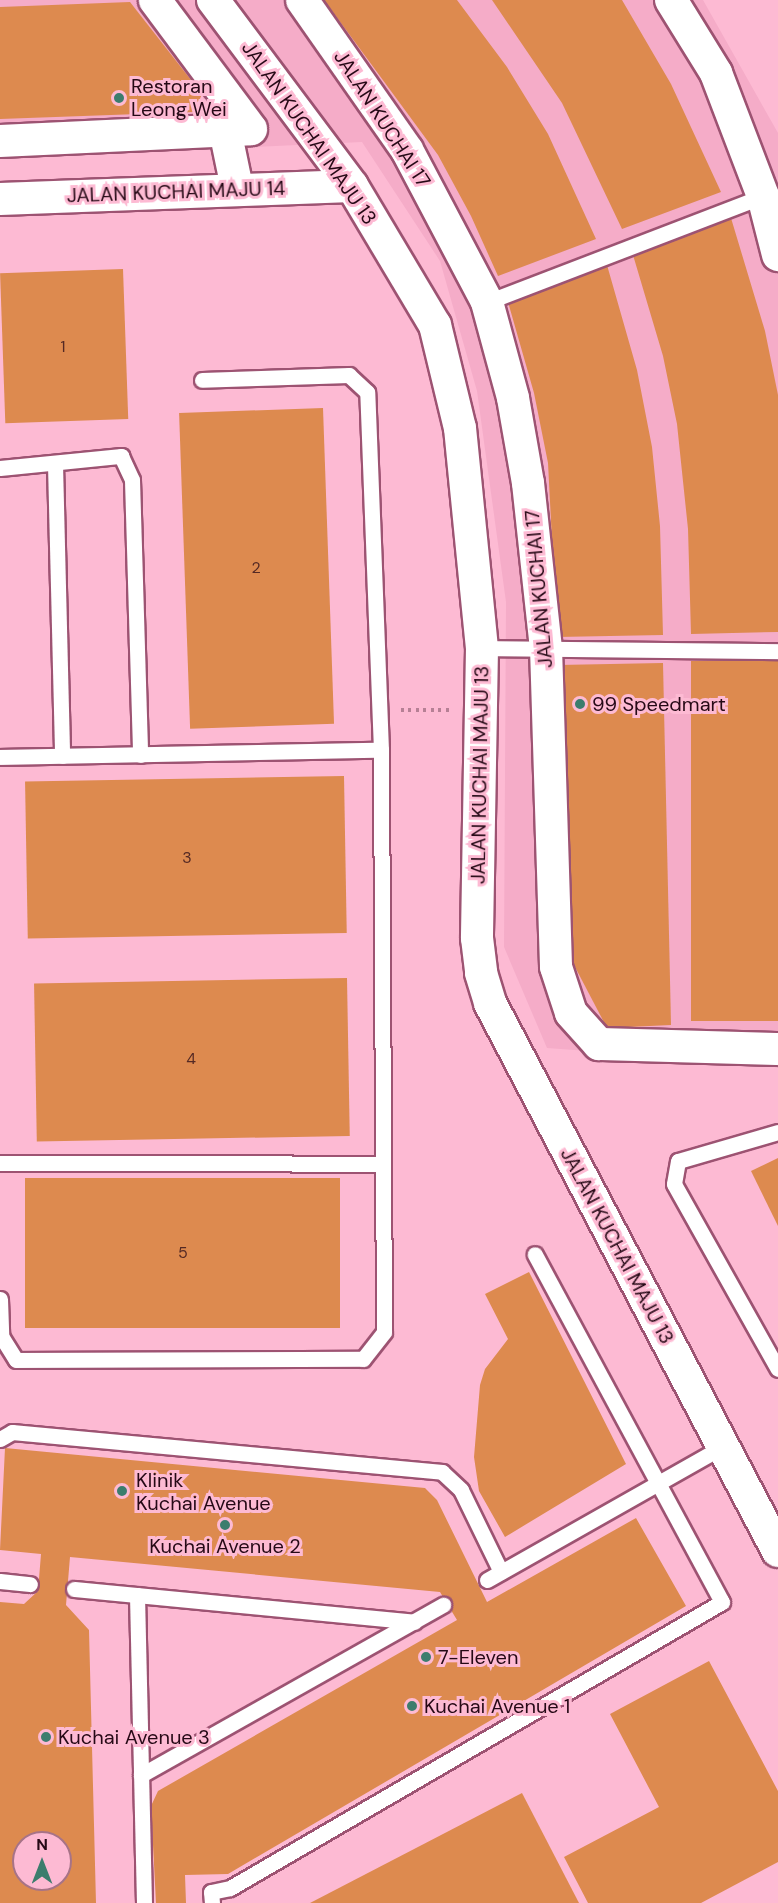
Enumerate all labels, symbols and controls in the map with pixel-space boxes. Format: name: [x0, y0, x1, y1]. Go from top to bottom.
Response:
street label: JALAN KUCHAI MAJU 13: [237, 37, 381, 229]
street label: JALAN KUCHAI 17: [329, 46, 435, 192]
place label: Restoran Leong Wei: [131, 74, 227, 121]
marker: Restoran Leong Wei: [112, 91, 126, 105]
street label: JALAN KUCHAI MAJU 14: [66, 176, 286, 208]
house number: 1: [61, 337, 65, 357]
street label: JALAN KUCHAI 17: [520, 509, 558, 669]
house number: 2: [251, 558, 261, 578]
street label: JALAN KUCHAI MAJU 13: [466, 666, 494, 884]
place label: 99 Speedmart: [592, 692, 726, 716]
marker: 99 Speedmart: [573, 697, 587, 711]
house number: 3: [182, 848, 192, 868]
house number: 4: [186, 1049, 196, 1069]
street label: JALAN KUCHAI MAJU 13: [555, 1144, 679, 1348]
house number: 5: [178, 1243, 188, 1263]
place label: Klinik Kuchai Avenue: [136, 1468, 271, 1515]
marker: Klinik Kuchai Avenue: [113, 1482, 131, 1500]
marker: Kuchai Avenue 2: [218, 1518, 232, 1532]
place label: Kuchai Avenue 2: [149, 1534, 301, 1558]
place label: 7-Eleven: [438, 1645, 518, 1669]
marker: 7-Eleven: [419, 1650, 433, 1664]
place label: Kuchai Avenue 1: [424, 1694, 570, 1718]
marker: Kuchai Avenue 1: [405, 1699, 419, 1713]
place label: Kuchai Avenue 3: [58, 1725, 210, 1749]
marker: Kuchai Avenue 3: [39, 1730, 53, 1744]
north arrow: [12, 1831, 72, 1891]
text: N: [36, 1834, 48, 1855]

